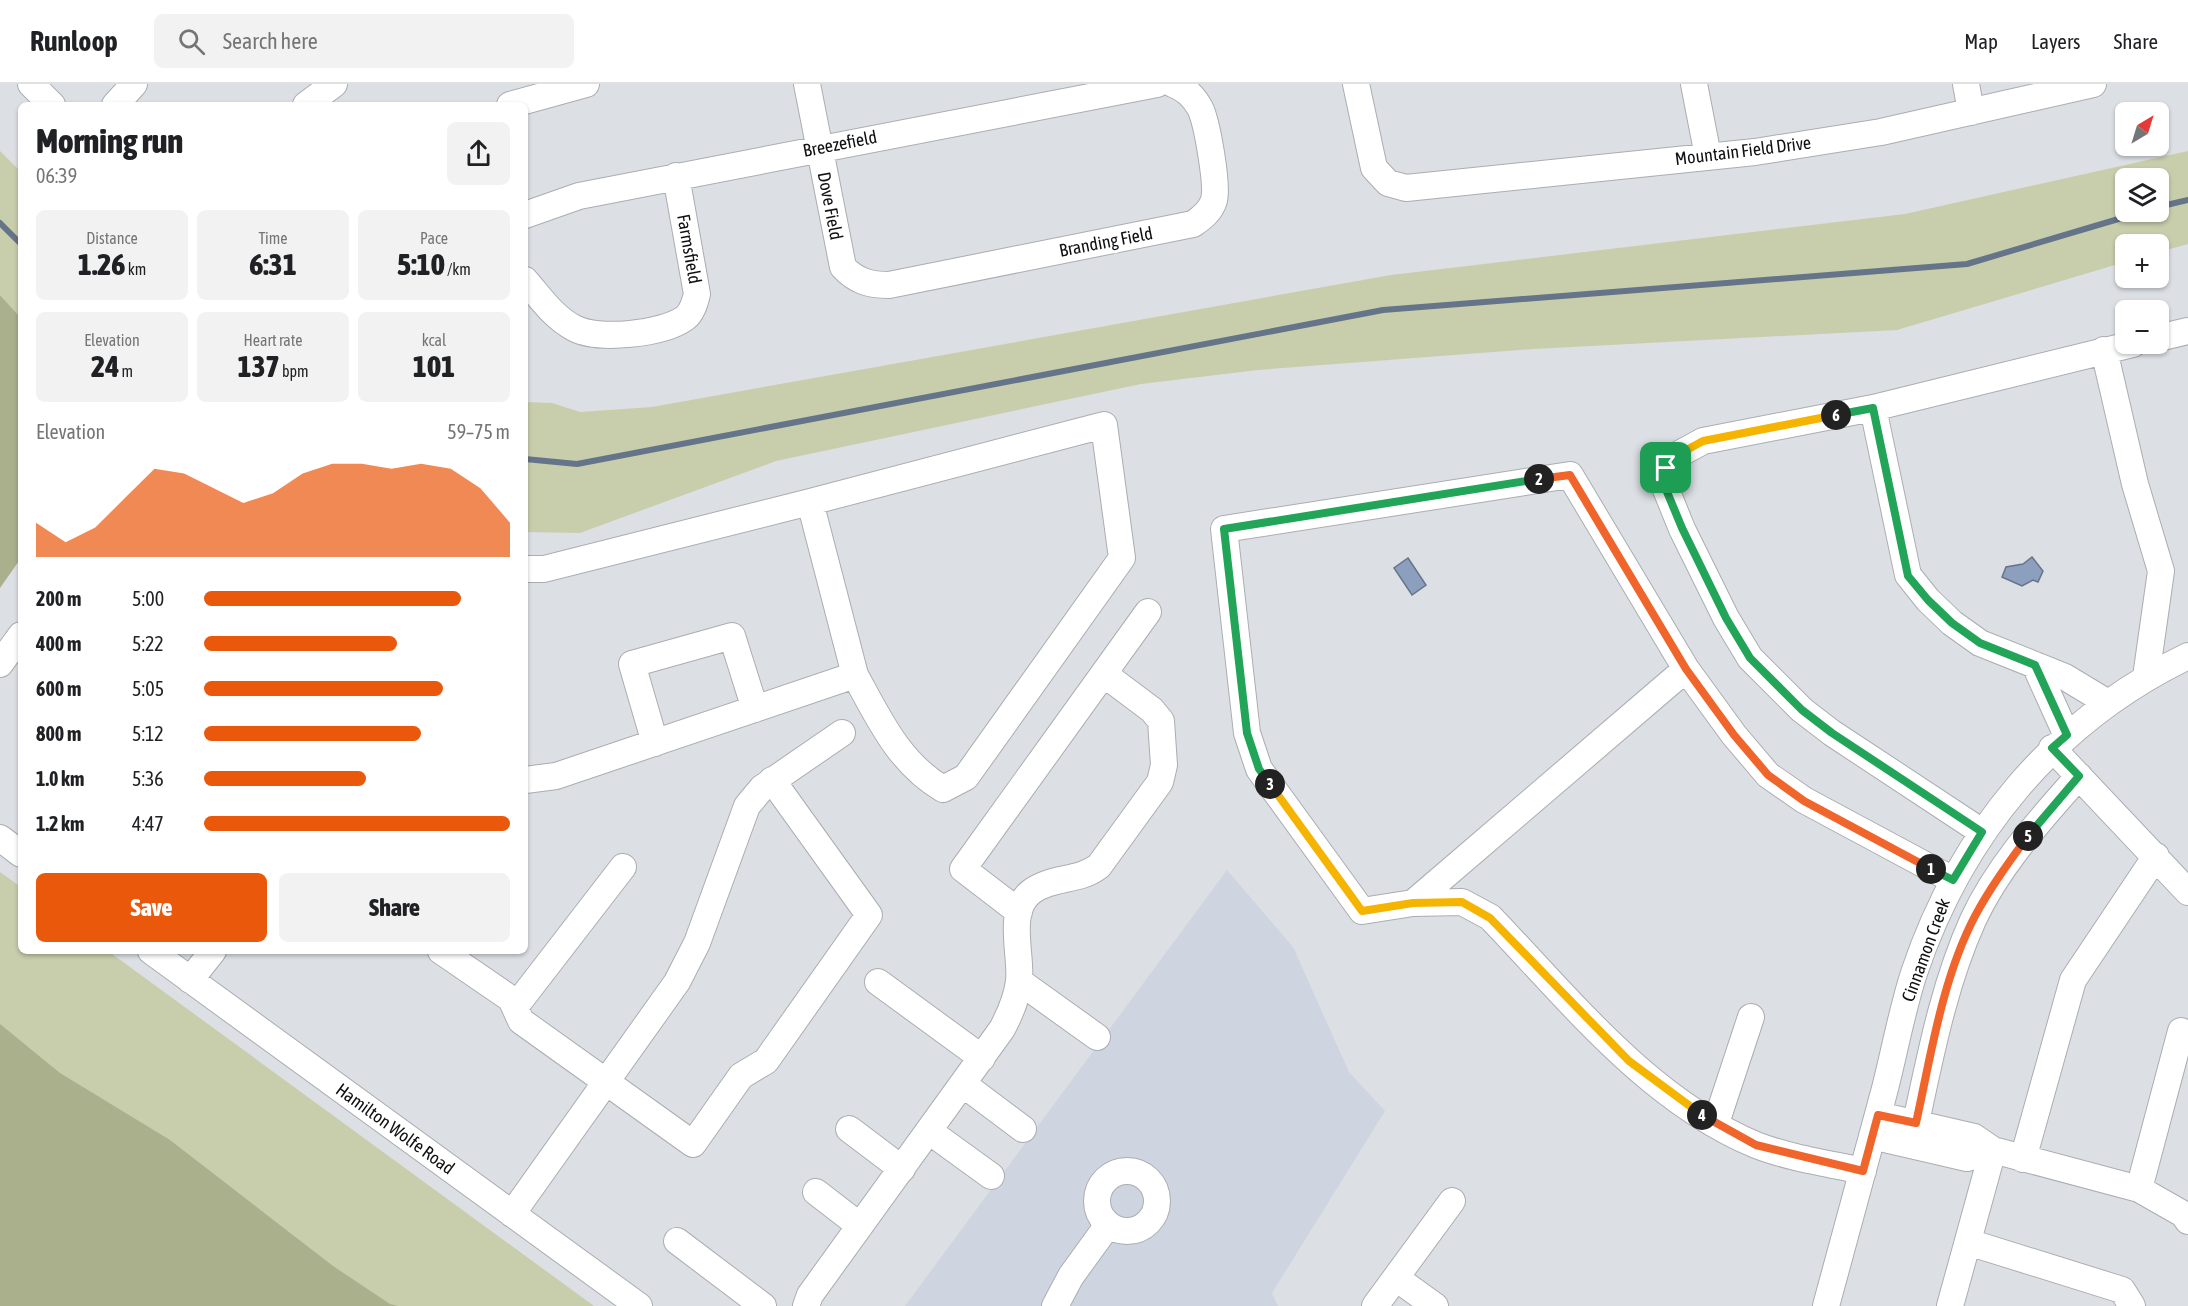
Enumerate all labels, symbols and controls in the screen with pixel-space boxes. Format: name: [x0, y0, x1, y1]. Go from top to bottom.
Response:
search box: [154, 14, 574, 68]
text: Runloop: [30, 25, 118, 57]
icon: search: [175, 25, 208, 58]
text: Search here: [223, 28, 318, 54]
text: Map: [1964, 29, 1998, 53]
text: Layers: [2031, 29, 2081, 53]
text: Share: [2114, 29, 2158, 53]
north arrow: [2115, 102, 2169, 156]
map controls: [2115, 102, 2169, 354]
text: Morning run: [36, 122, 183, 160]
button: share: [447, 122, 510, 185]
street label: Breezefield: [801, 126, 879, 161]
street label: Mountain Field Drive: [1674, 132, 1812, 169]
text: 06:39: [36, 164, 77, 187]
button: layers: [2115, 168, 2169, 222]
street label: Dove Field: [814, 170, 847, 242]
street label: Farmsfield: [673, 212, 706, 285]
street label: Branding Field: [1057, 222, 1154, 261]
text: Distance: [86, 229, 138, 247]
text: Time: [258, 229, 288, 247]
text: Pace: [420, 229, 448, 247]
button: +: [2115, 234, 2169, 288]
text: 1.26: [78, 247, 125, 281]
text: 6:31: [249, 247, 297, 281]
text: 5:10: [397, 247, 445, 281]
text: km: [125, 260, 146, 278]
text: /km: [445, 260, 471, 278]
button: −: [2115, 300, 2169, 354]
text: Elevation: [84, 331, 140, 349]
text: Heart rate: [244, 331, 302, 349]
text: kcal: [422, 331, 446, 349]
text: 24: [91, 349, 119, 383]
text: 137: [237, 349, 280, 383]
text: 101: [413, 349, 455, 383]
text: m: [119, 362, 133, 380]
text: bpm: [280, 362, 309, 380]
pin: 6: [1821, 400, 1851, 430]
text: 6: [1832, 406, 1840, 424]
text: Elevation: [36, 420, 105, 443]
text: 59–75 m: [447, 420, 510, 443]
pin: [1640, 442, 1691, 493]
icon: arrive: [1649, 451, 1682, 484]
pin: 2: [1524, 464, 1554, 494]
text: 2: [1535, 470, 1543, 488]
text: 200 m: [36, 587, 81, 610]
text: 5:00: [132, 587, 164, 610]
text: 400 m: [36, 632, 81, 655]
text: 5:22: [132, 632, 164, 655]
text: 600 m: [36, 677, 81, 700]
text: 5:05: [132, 677, 164, 700]
text: 800 m: [36, 722, 81, 745]
text: 5:12: [132, 722, 164, 745]
text: 1.0 km: [36, 767, 84, 790]
text: 5:36: [132, 767, 164, 790]
pin: 3: [1255, 769, 1285, 799]
text: 3: [1266, 775, 1274, 793]
text: 1.2 km: [36, 812, 84, 835]
text: 4:47: [132, 812, 164, 835]
pin: 5: [2013, 821, 2043, 851]
text: 5: [2024, 827, 2032, 845]
pin: 1: [1916, 854, 1946, 884]
text: 1: [1927, 860, 1935, 878]
button: Save: [36, 873, 267, 942]
button: Share: [279, 873, 510, 942]
street label: Cinnamon Creek: [1897, 895, 1954, 1004]
street label: Hamilton Wolfe Road: [332, 1079, 459, 1179]
pin: 4: [1687, 1100, 1717, 1130]
text: 4: [1698, 1106, 1706, 1124]

